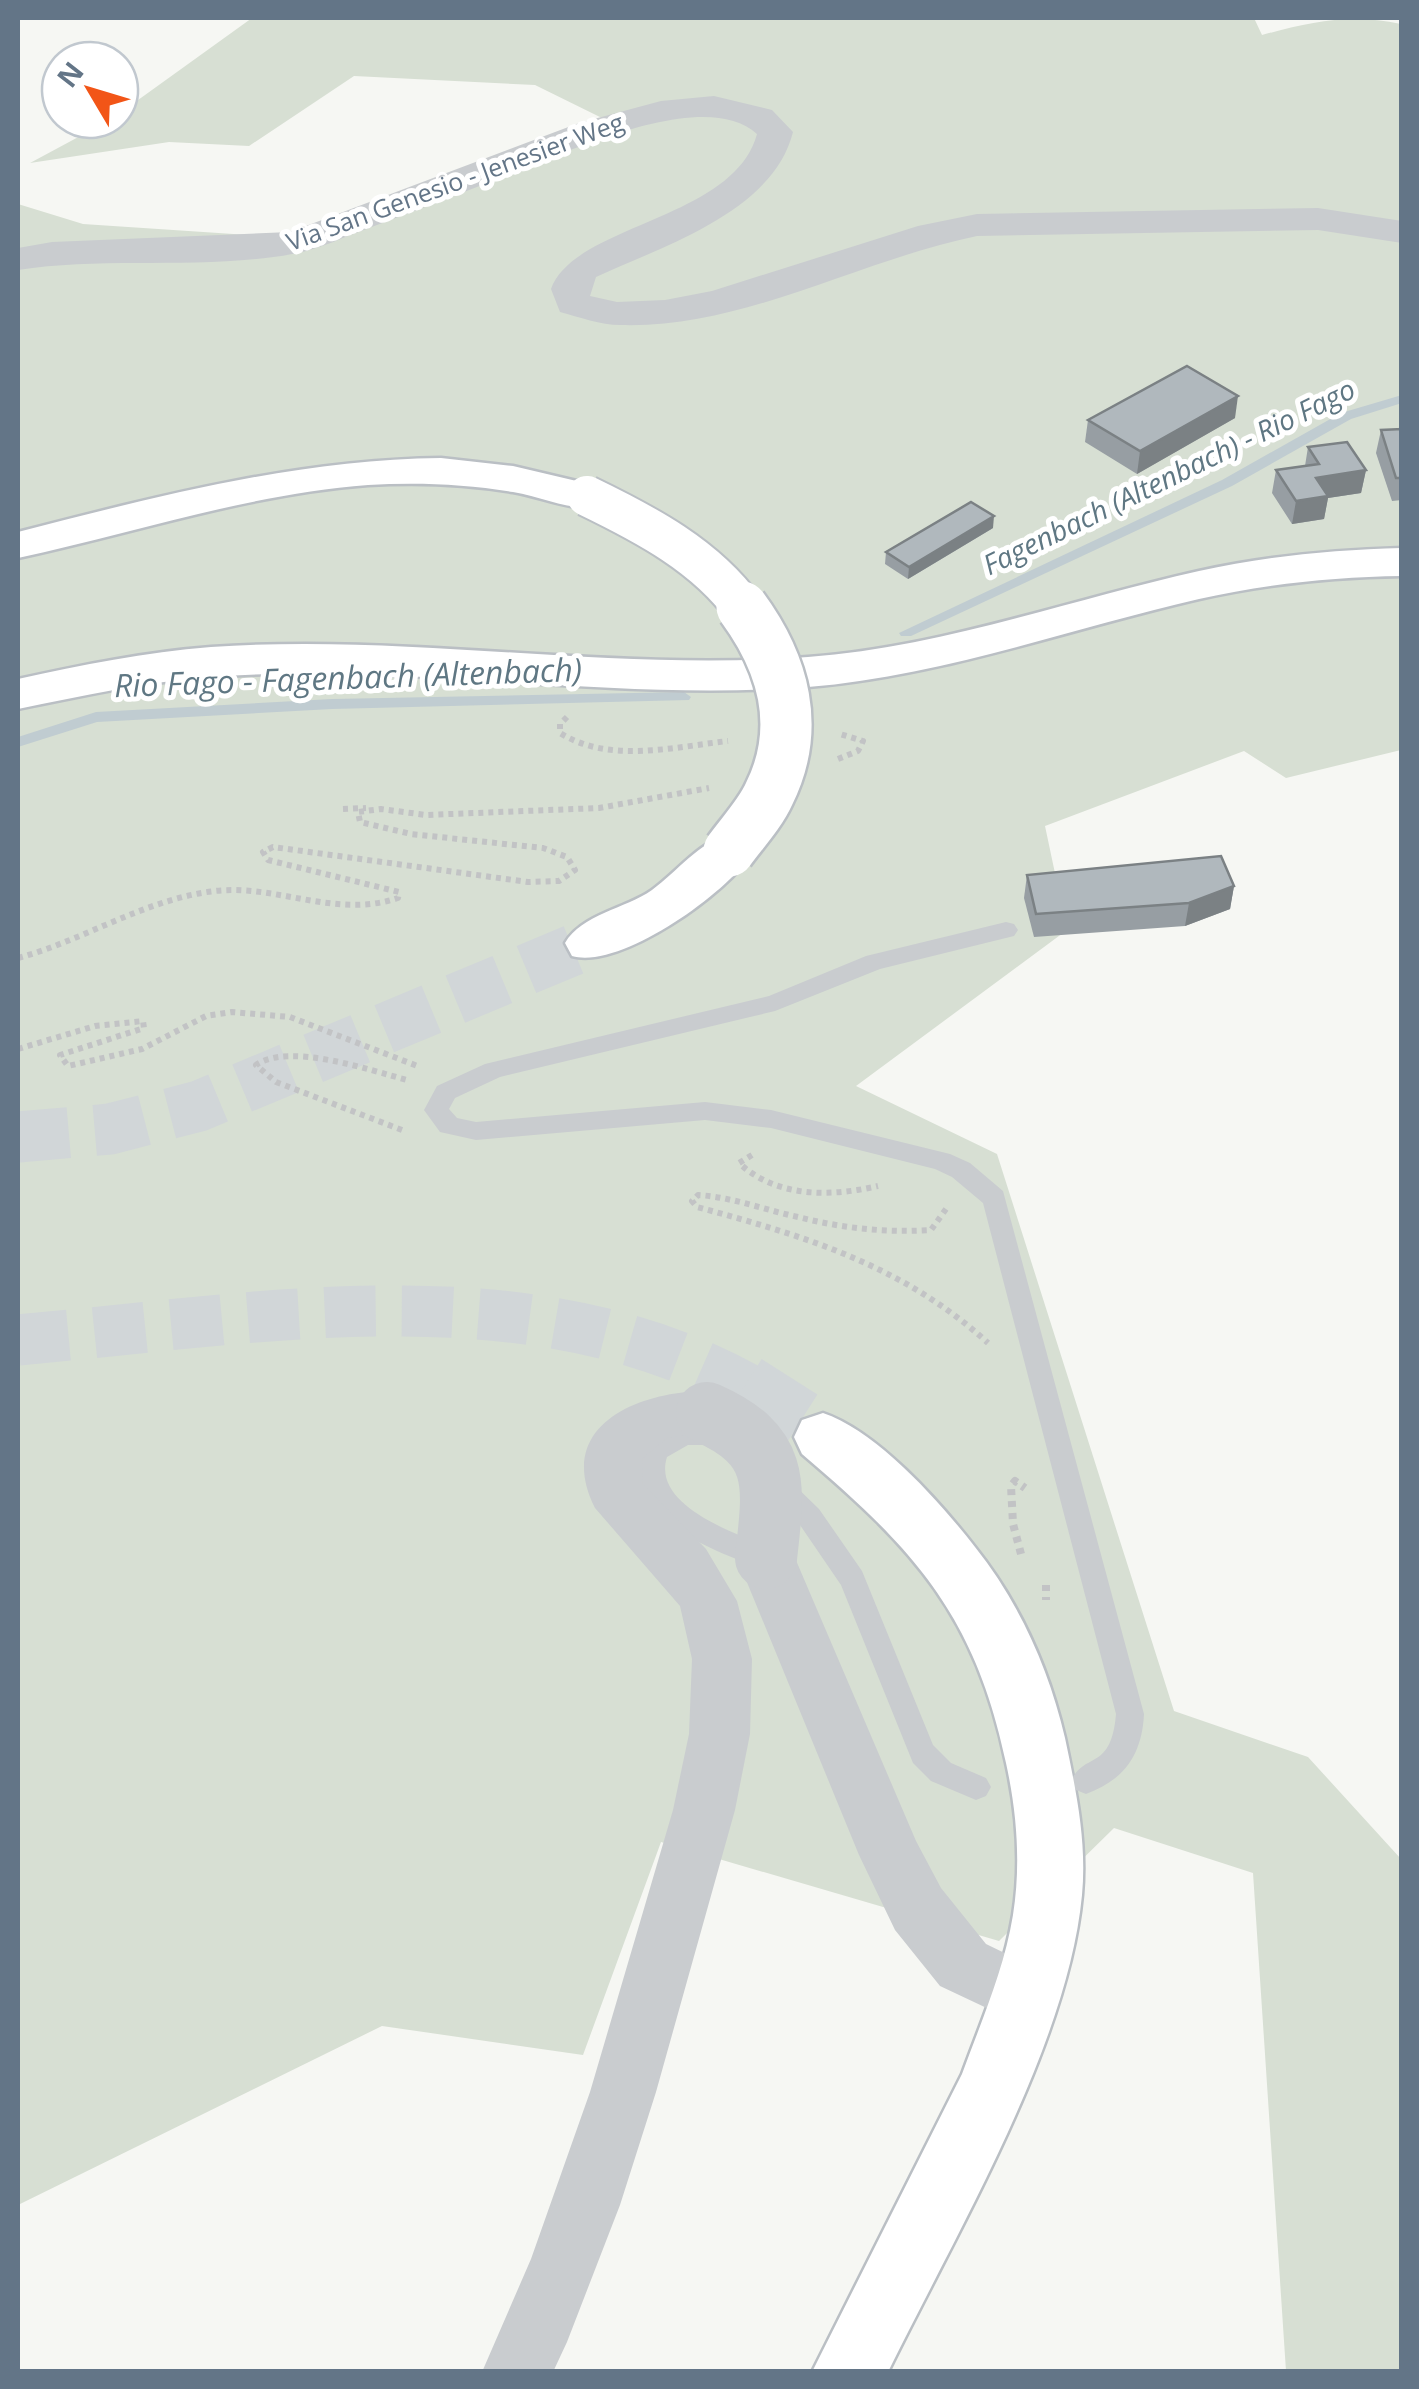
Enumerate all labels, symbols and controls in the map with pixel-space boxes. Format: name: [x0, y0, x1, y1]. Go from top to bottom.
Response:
north arrow: [40, 40, 140, 140]
text: N: [48, 53, 91, 95]
street label: Via San Genesio - Jenesier Weg: [281, 104, 628, 258]
water label: Fagenbach (Altenbach) - Rio Fago: [976, 369, 1361, 583]
water label: Rio Fago - Fagenbach (Altenbach): [113, 647, 583, 706]

